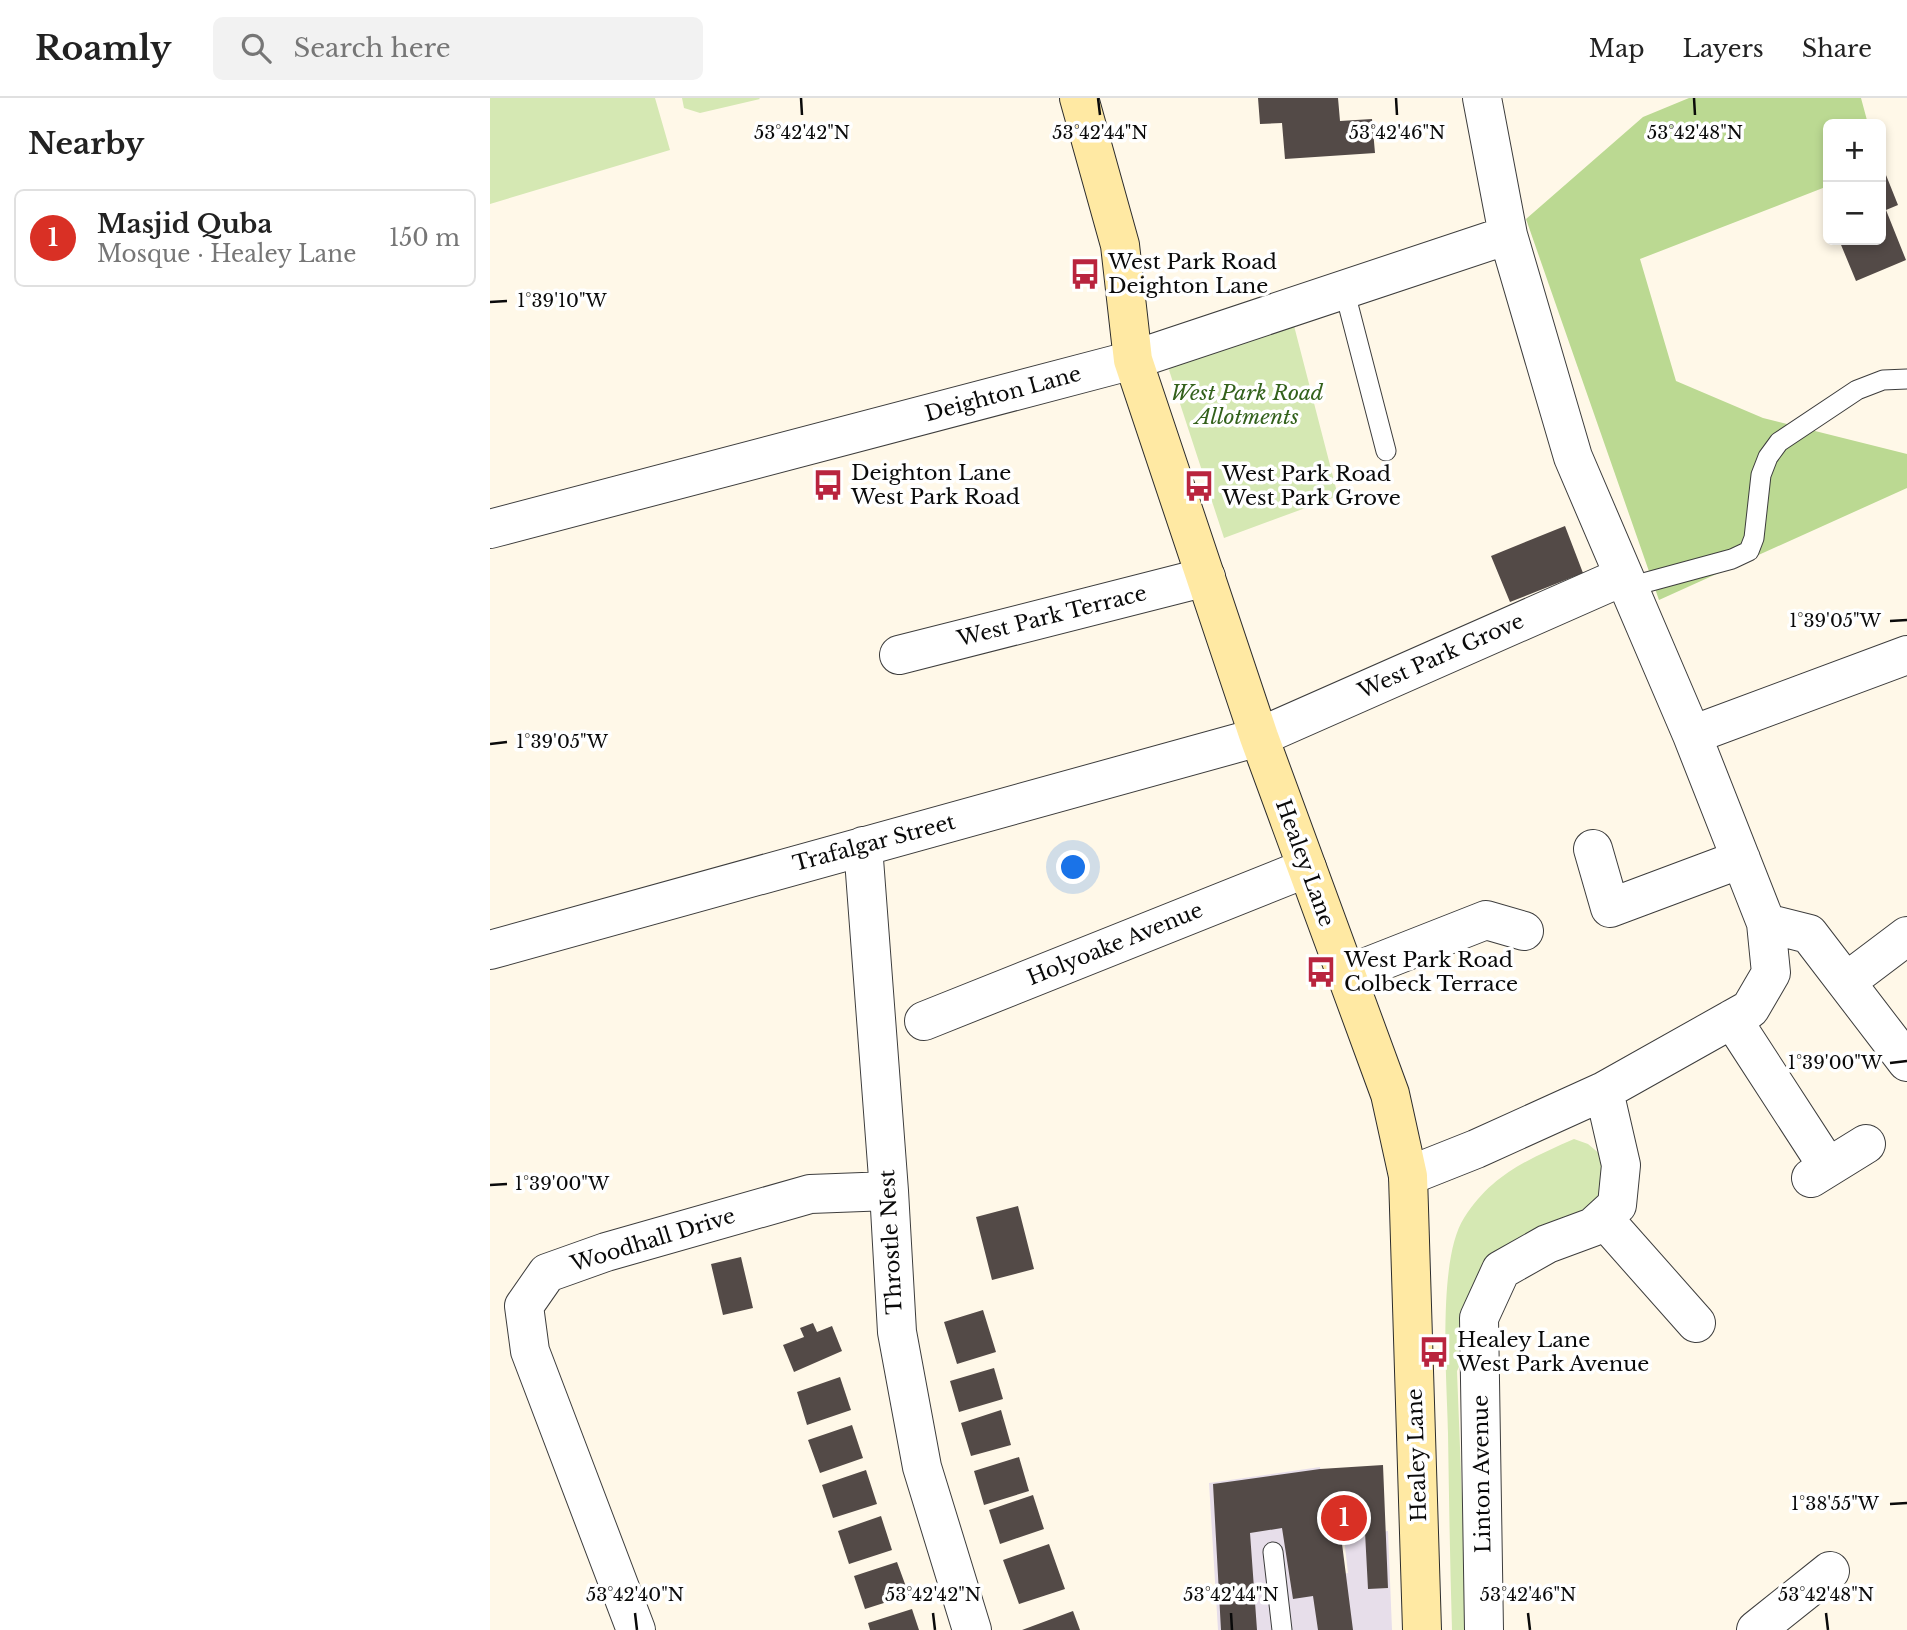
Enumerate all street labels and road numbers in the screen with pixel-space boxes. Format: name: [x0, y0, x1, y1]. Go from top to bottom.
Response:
street label: Deighton Lane: [922, 361, 1084, 427]
street label: West Park Terrace: [954, 580, 1149, 652]
street label: West Park Grove: [1353, 608, 1528, 705]
street label: Healey Lane: [1270, 796, 1340, 930]
street label: Trafalgar Street: [790, 809, 958, 877]
street label: Holyoake Avenue: [1023, 897, 1207, 991]
street label: Throstle Nest: [874, 1169, 908, 1315]
street label: Woodhall Drive: [567, 1203, 738, 1278]
street label: Healey Lane: [1402, 1388, 1432, 1522]
street label: Linton Avenue: [1468, 1395, 1496, 1553]

